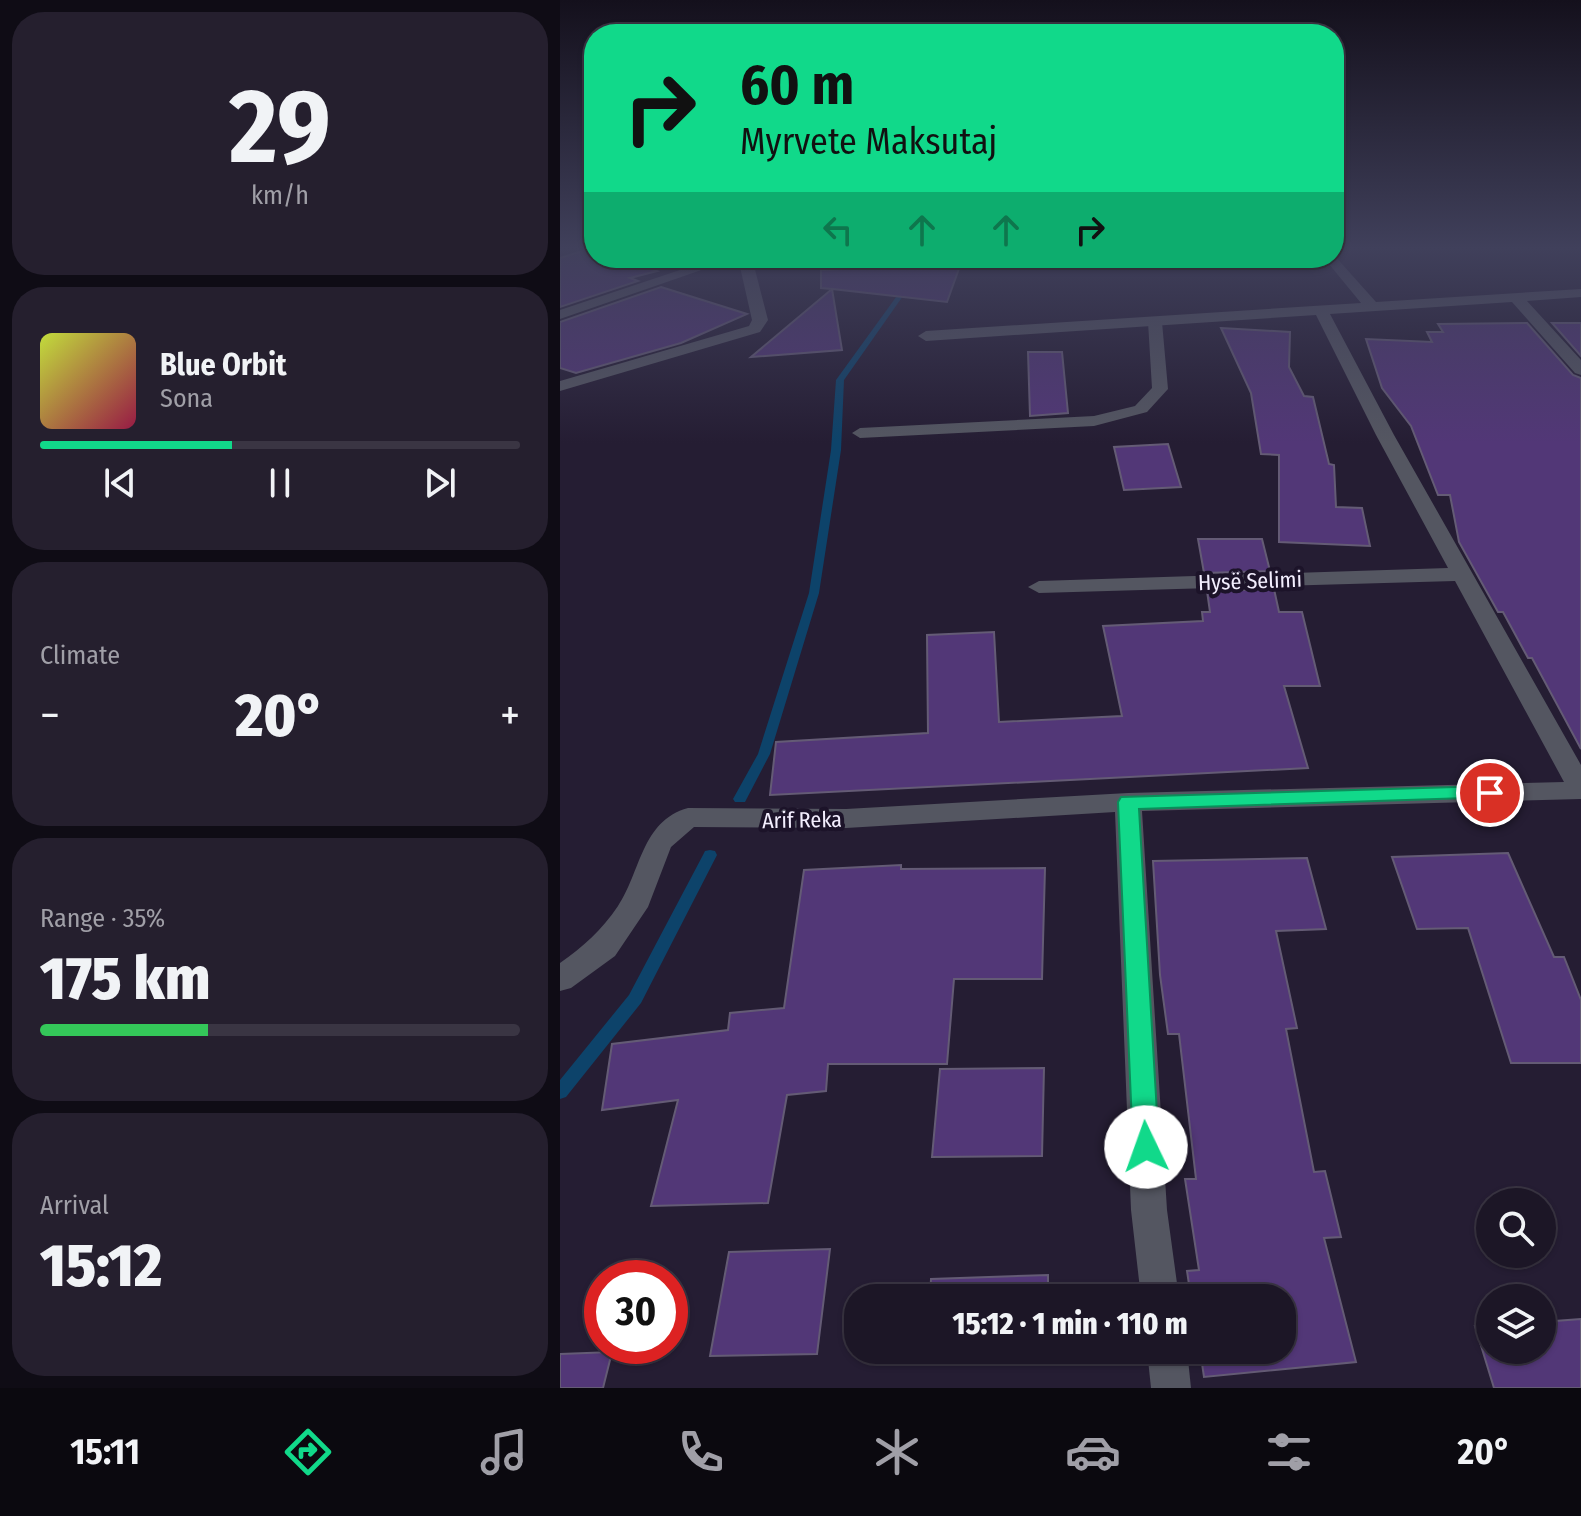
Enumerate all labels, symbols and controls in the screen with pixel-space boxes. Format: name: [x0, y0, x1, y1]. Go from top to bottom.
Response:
text: 60 m: [740, 52, 854, 119]
icon: right: [608, 56, 712, 160]
text: 29: [229, 65, 331, 190]
text: Myrvete Maksutaj: [740, 120, 997, 164]
text: km/h: [251, 180, 309, 211]
icon: left: [816, 208, 860, 252]
icon: ahead: [900, 208, 944, 252]
icon: ahead: [984, 208, 1028, 252]
icon: right: [1068, 208, 1112, 252]
text: Blue Orbit: [160, 347, 286, 383]
text: Sona: [160, 383, 213, 414]
icon: previous: [98, 461, 142, 505]
icon: pause: [258, 461, 302, 505]
icon: next: [418, 461, 462, 505]
street label: Hysë Selimi: [1198, 566, 1302, 596]
text: Climate: [40, 640, 120, 671]
text: 20°: [235, 680, 325, 752]
text: −: [40, 689, 60, 742]
text: +: [500, 689, 520, 742]
pin: [1456, 759, 1524, 827]
icon: arrive: [1468, 771, 1512, 815]
street label: Arif Reka: [762, 806, 842, 834]
text: Range · 35%: [40, 903, 165, 934]
text: 175 km: [40, 943, 211, 1015]
position arrow: [1104, 1105, 1188, 1189]
map controls: [1476, 1188, 1556, 1364]
button: search: [1476, 1188, 1556, 1268]
text: Arrival: [40, 1190, 109, 1221]
text: 15:12: [40, 1230, 162, 1302]
speed limit sign: 30: [584, 1260, 688, 1364]
button: layers: [1476, 1284, 1556, 1364]
text: 15:12 · 1 min · 110 m: [952, 1306, 1188, 1342]
icon: directions: [280, 1424, 336, 1480]
icon: music: [476, 1424, 532, 1480]
icon: phone: [673, 1424, 729, 1480]
icon: climate: [869, 1424, 925, 1480]
icon: car: [1065, 1424, 1121, 1480]
icon: filters: [1261, 1424, 1317, 1480]
text: 15:11: [70, 1430, 140, 1474]
text: 20°: [1458, 1430, 1511, 1474]

